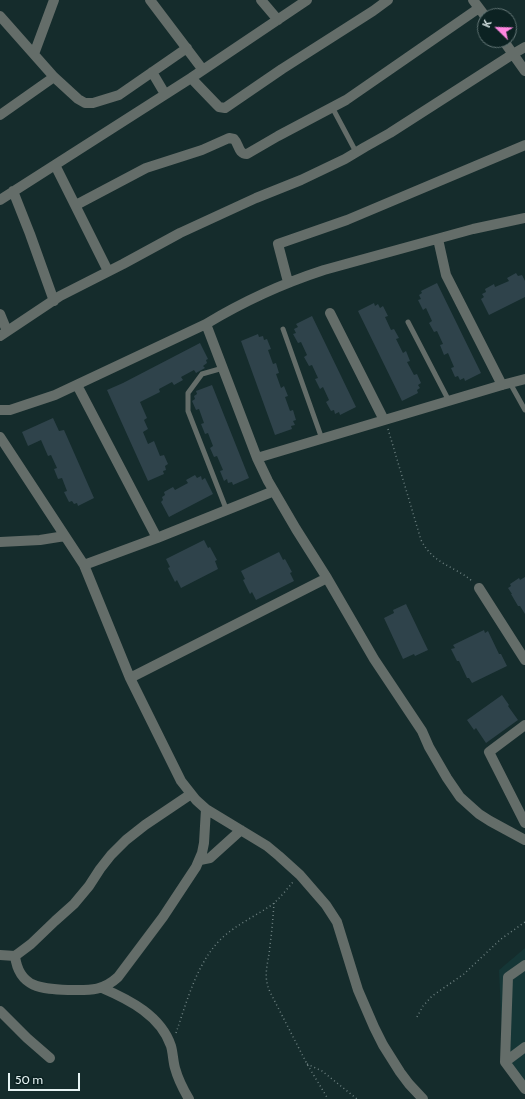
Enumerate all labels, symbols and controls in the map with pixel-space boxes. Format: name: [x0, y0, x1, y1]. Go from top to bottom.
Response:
north arrow: [477, 8, 517, 48]
text: K: [479, 18, 495, 30]
scale bar: [10, 1065, 82, 1091]
text: 50 m: [15, 1072, 43, 1087]

